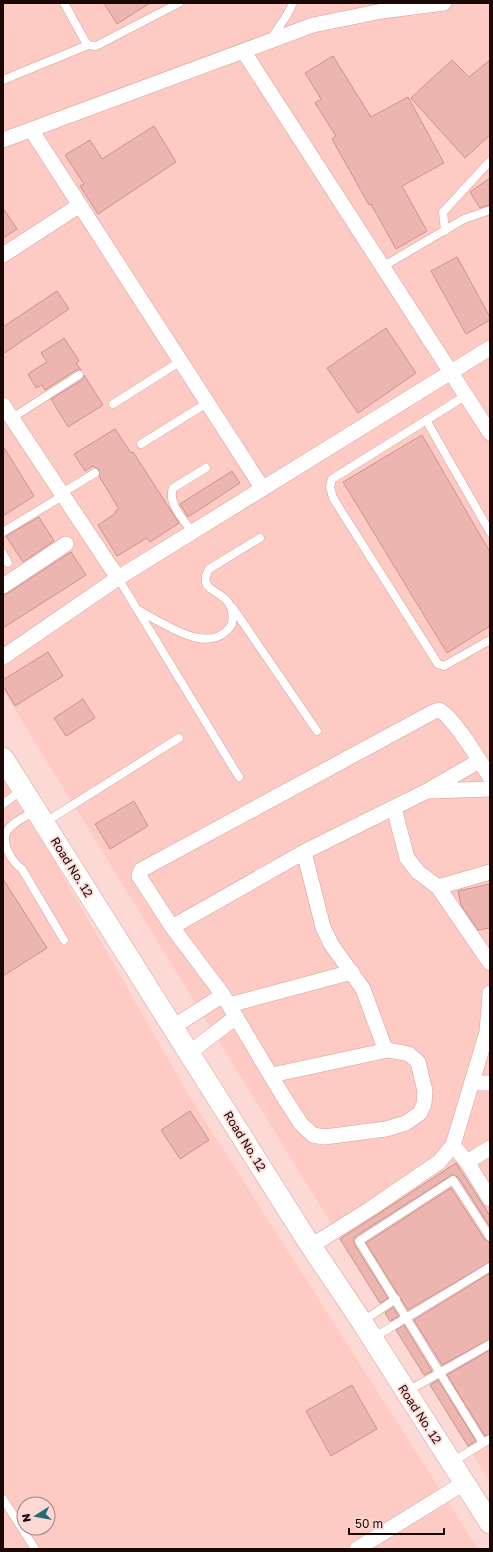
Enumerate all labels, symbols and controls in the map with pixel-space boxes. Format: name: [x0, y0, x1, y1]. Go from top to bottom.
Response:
street label: Road No. 12: [48, 834, 96, 900]
street label: Road No. 12: [221, 1108, 269, 1174]
street label: Road No. 12: [395, 1381, 445, 1447]
north arrow: [16, 1496, 56, 1536]
scale bar: [349, 1510, 444, 1536]
text: N: [19, 1513, 33, 1523]
text: 50 m: [355, 1516, 383, 1531]

